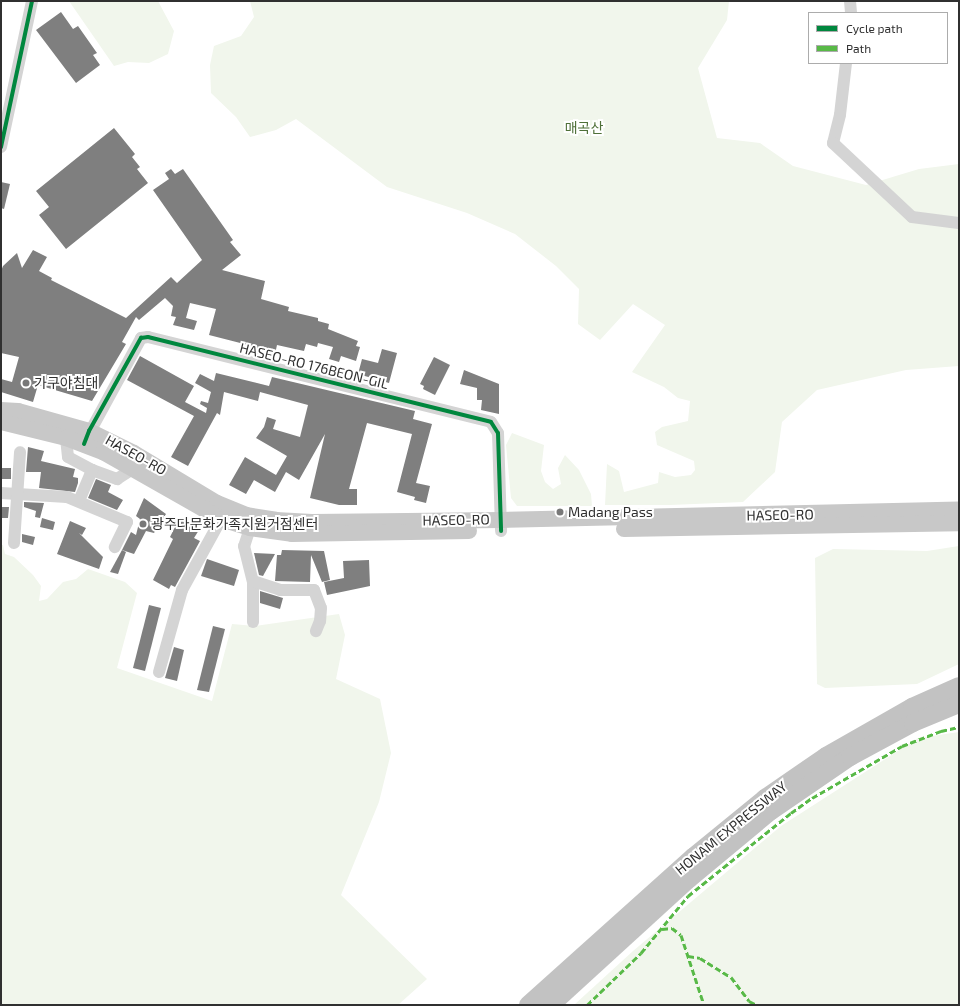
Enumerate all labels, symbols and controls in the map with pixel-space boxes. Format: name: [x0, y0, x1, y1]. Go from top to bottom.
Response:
legend: [808, 12, 948, 64]
text: Cycle path: [846, 21, 903, 35]
text: Path: [846, 41, 871, 55]
park label: 매곡산: [565, 120, 603, 136]
street label: HASEO-RO 176BEON-GIL: [238, 339, 390, 393]
place label: 가구야침대: [34, 375, 98, 391]
marker: 가구야침대: [21, 378, 31, 388]
street label: HASEO-RO: [102, 431, 170, 479]
place label: Madang Pass: [568, 504, 653, 520]
street label: HASEO-RO: [746, 506, 814, 524]
marker: Madang Pass: [555, 507, 565, 517]
street label: HASEO-RO: [422, 511, 490, 529]
place label: 광주다문화가족지원거점센터: [151, 516, 318, 532]
marker: 광주다문화가족지원거점센터: [138, 519, 148, 529]
street label: HONAM EXPRESSWAY: [672, 778, 790, 878]

